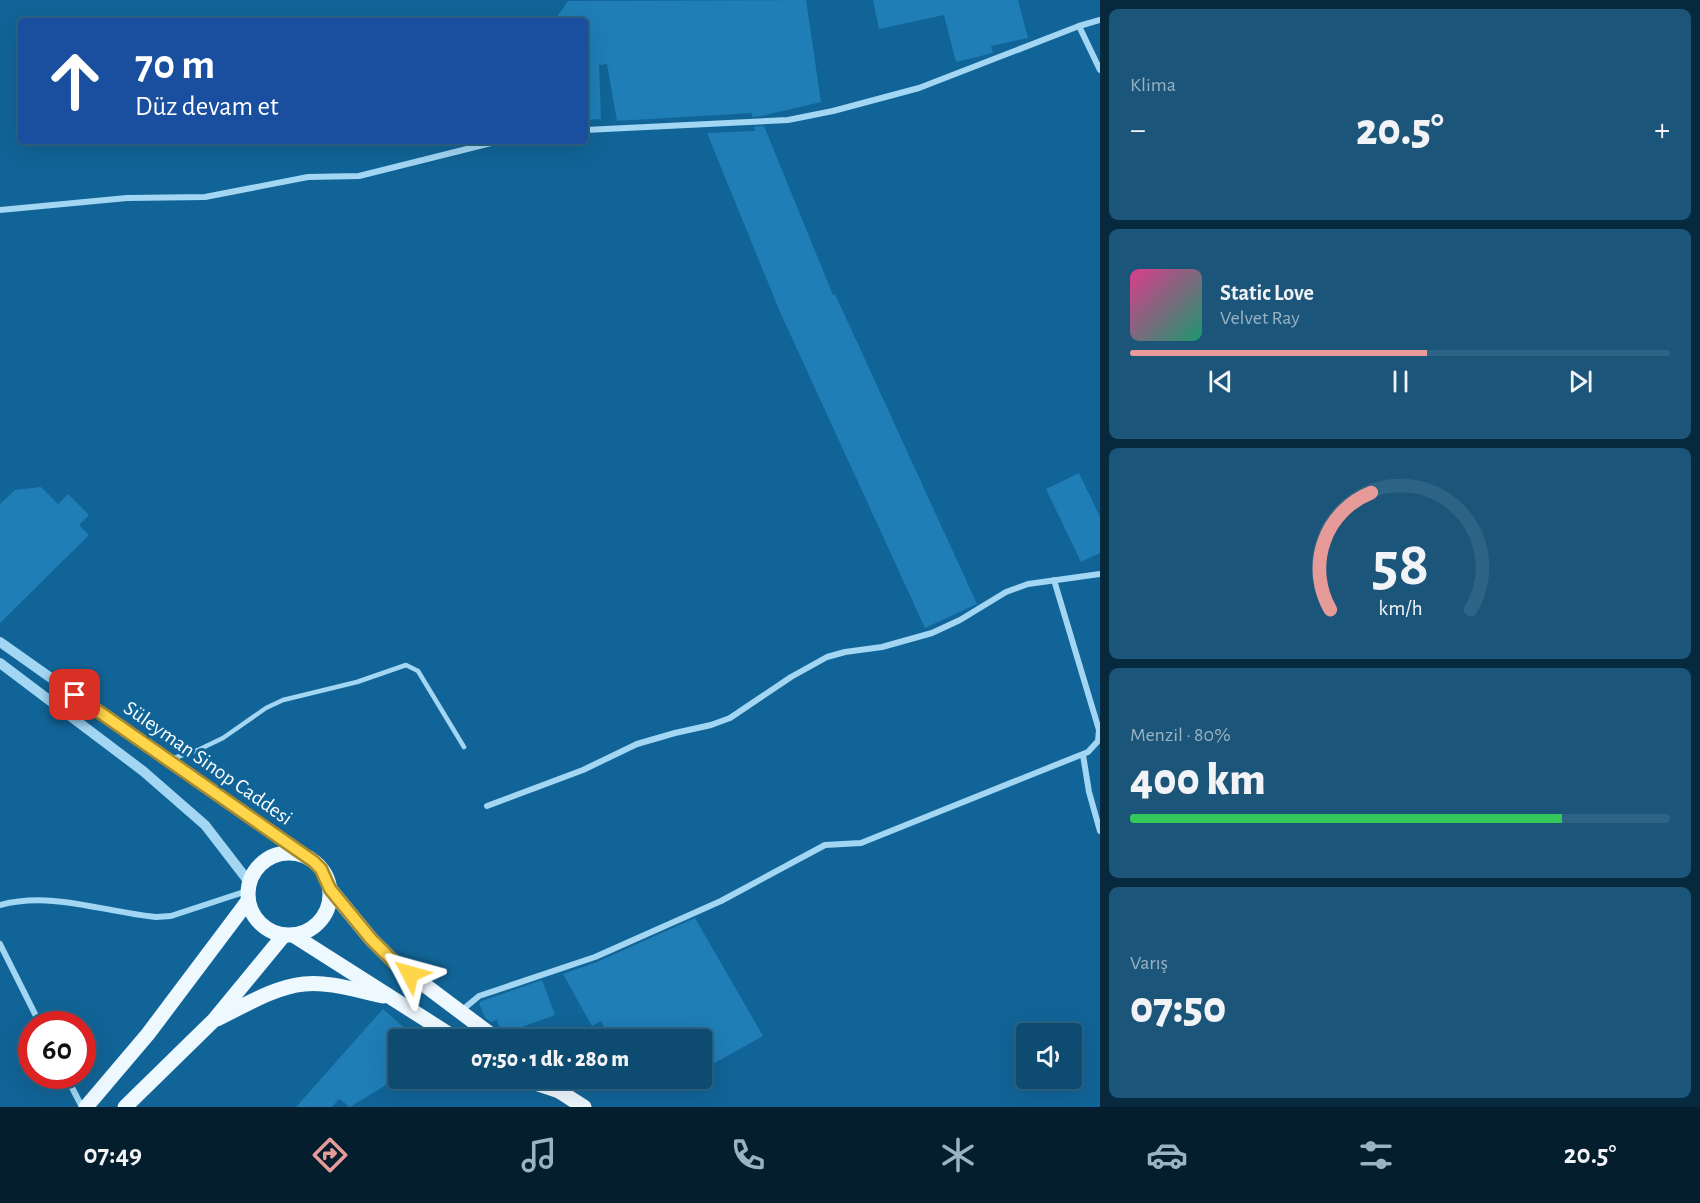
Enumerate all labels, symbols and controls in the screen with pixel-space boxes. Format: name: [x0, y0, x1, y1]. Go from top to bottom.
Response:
icon: ahead: [36, 42, 114, 120]
text: 70 m: [135, 44, 215, 86]
text: Klima: [1130, 75, 1176, 95]
text: Düz devam et: [135, 93, 279, 120]
text: 20.5°: [1356, 108, 1444, 153]
text: −: [1130, 114, 1146, 147]
text: +: [1654, 114, 1670, 147]
text: Static Love: [1220, 282, 1314, 304]
text: Velvet Ray: [1220, 308, 1300, 328]
icon: previous: [1204, 365, 1237, 398]
icon: pause: [1384, 365, 1417, 398]
icon: next: [1564, 365, 1597, 398]
text: 58: [1371, 535, 1429, 597]
text: km/h: [1378, 599, 1422, 620]
pin: [49, 669, 100, 720]
icon: arrive: [58, 678, 91, 711]
street label: Süleyman Sinop Caddesi: [120, 697, 296, 829]
text: Menzil · 80%: [1130, 725, 1231, 745]
text: 400 km: [1130, 758, 1266, 803]
position arrow: [378, 942, 442, 1006]
text: Varış: [1130, 953, 1168, 973]
text: 07:50: [1130, 986, 1226, 1031]
speed limit sign: 60: [18, 1011, 96, 1089]
map controls: [1016, 1023, 1082, 1089]
button: sound: [1016, 1023, 1082, 1089]
text: 07:50 · 1 dk · 280 m: [471, 1048, 629, 1070]
icon: directions: [309, 1134, 351, 1176]
icon: music: [518, 1134, 560, 1176]
icon: phone: [727, 1134, 769, 1176]
icon: climate: [937, 1134, 979, 1176]
icon: car: [1146, 1134, 1188, 1176]
icon: filters: [1355, 1134, 1397, 1176]
text: 07:49: [84, 1141, 142, 1168]
text: 20.5°: [1564, 1141, 1616, 1168]

